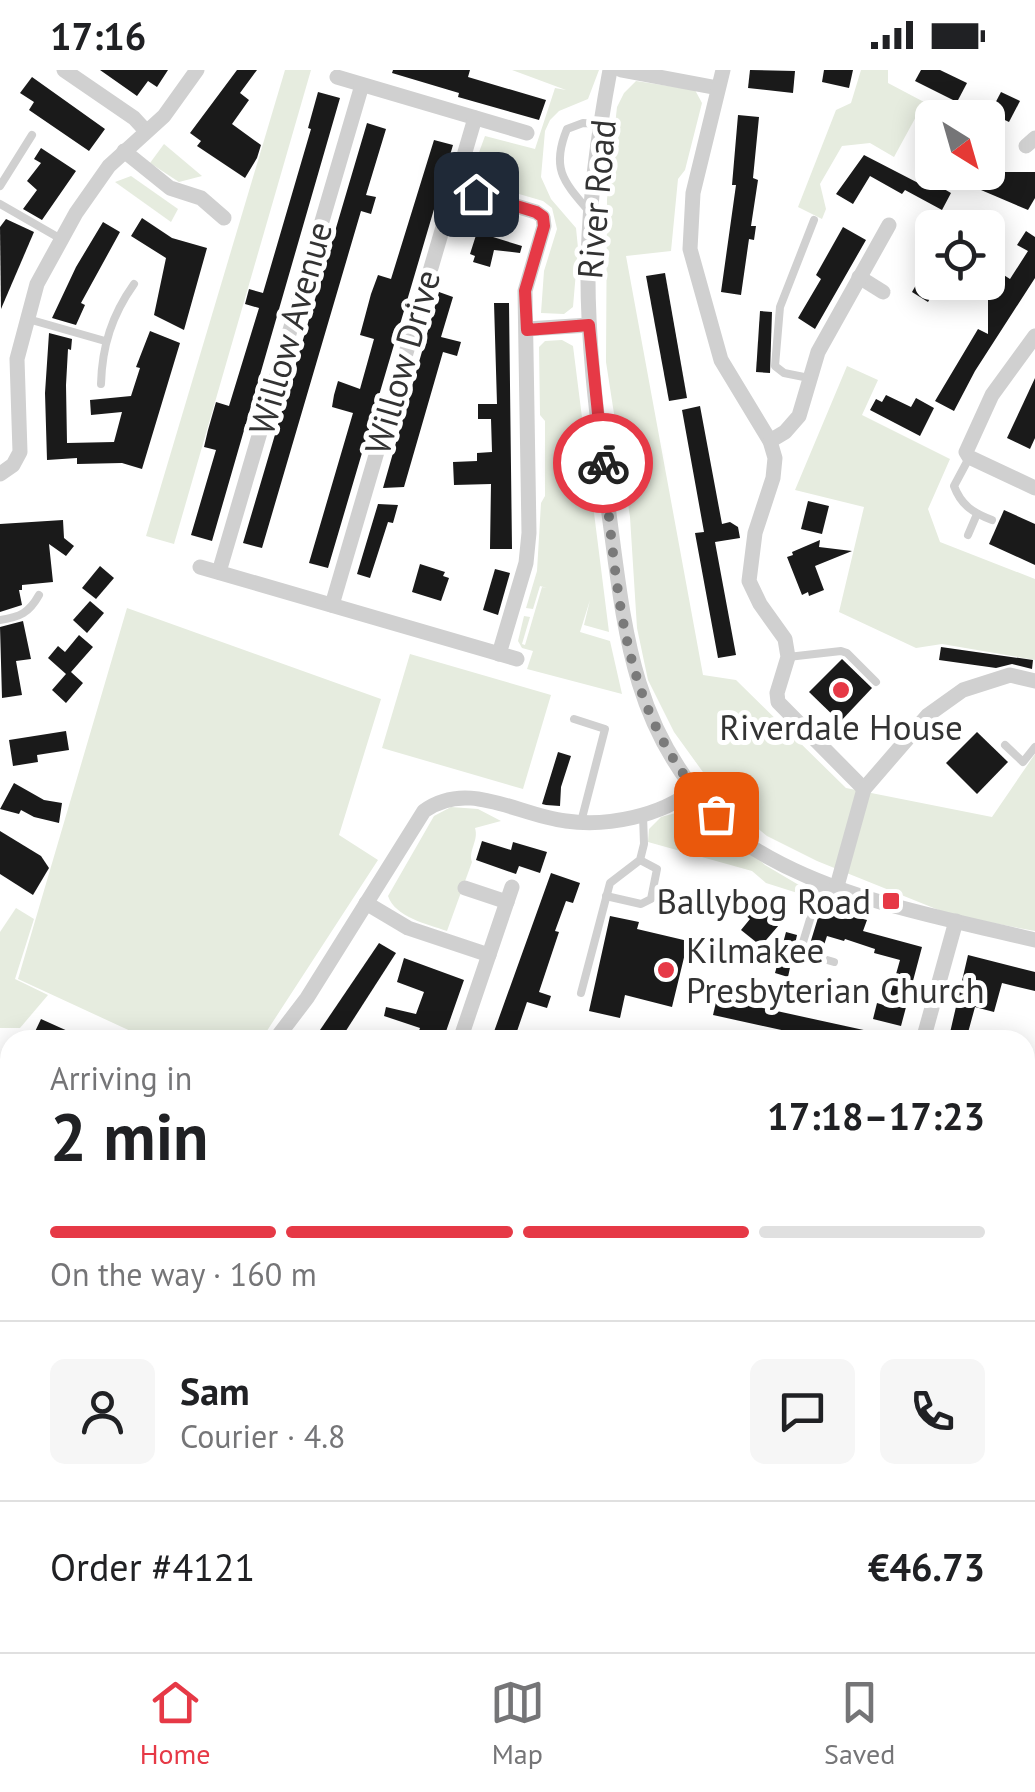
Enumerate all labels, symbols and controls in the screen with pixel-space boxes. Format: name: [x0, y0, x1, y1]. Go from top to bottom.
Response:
text: 17:16: [50, 11, 146, 60]
north arrow: [915, 100, 1005, 190]
map controls: [915, 100, 1005, 300]
street label: River Road: [566, 117, 626, 281]
pin: [434, 152, 519, 237]
icon: home: [449, 167, 504, 222]
button: locate: [915, 210, 1005, 300]
street label: Willow Avenue: [238, 216, 342, 440]
street label: Willow Drive: [354, 264, 450, 460]
courier: [553, 413, 653, 513]
icon: bike: [576, 436, 631, 491]
marker: Riverdale House: [830, 679, 852, 701]
place label: Riverdale House: [719, 704, 963, 750]
pin: [674, 772, 759, 857]
icon: bag: [689, 787, 744, 842]
place label: Ballybog Road: [657, 878, 871, 924]
marker: Ballybog Road: [880, 890, 902, 912]
place label: Kilmakee Presbyterian Church: [686, 927, 985, 1013]
marker: Kilmakee Presbyterian Church: [655, 959, 677, 981]
text: Arriving in: [50, 1057, 192, 1099]
text: 17:18–17:23: [767, 1091, 985, 1140]
text: 2 min: [50, 1094, 209, 1178]
text: On the way · 160 m: [50, 1253, 317, 1295]
button: person: [50, 1359, 155, 1464]
button: chat: [750, 1359, 855, 1464]
button: phone: [880, 1359, 985, 1464]
text: Sam: [180, 1366, 250, 1415]
text: Courier · 4.8: [180, 1415, 346, 1457]
text: Order #4121: [50, 1542, 255, 1591]
text: €46.73: [868, 1542, 985, 1591]
tab: Home: [140, 1675, 210, 1772]
tab: Map: [490, 1675, 545, 1772]
tab: Saved: [824, 1675, 895, 1772]

